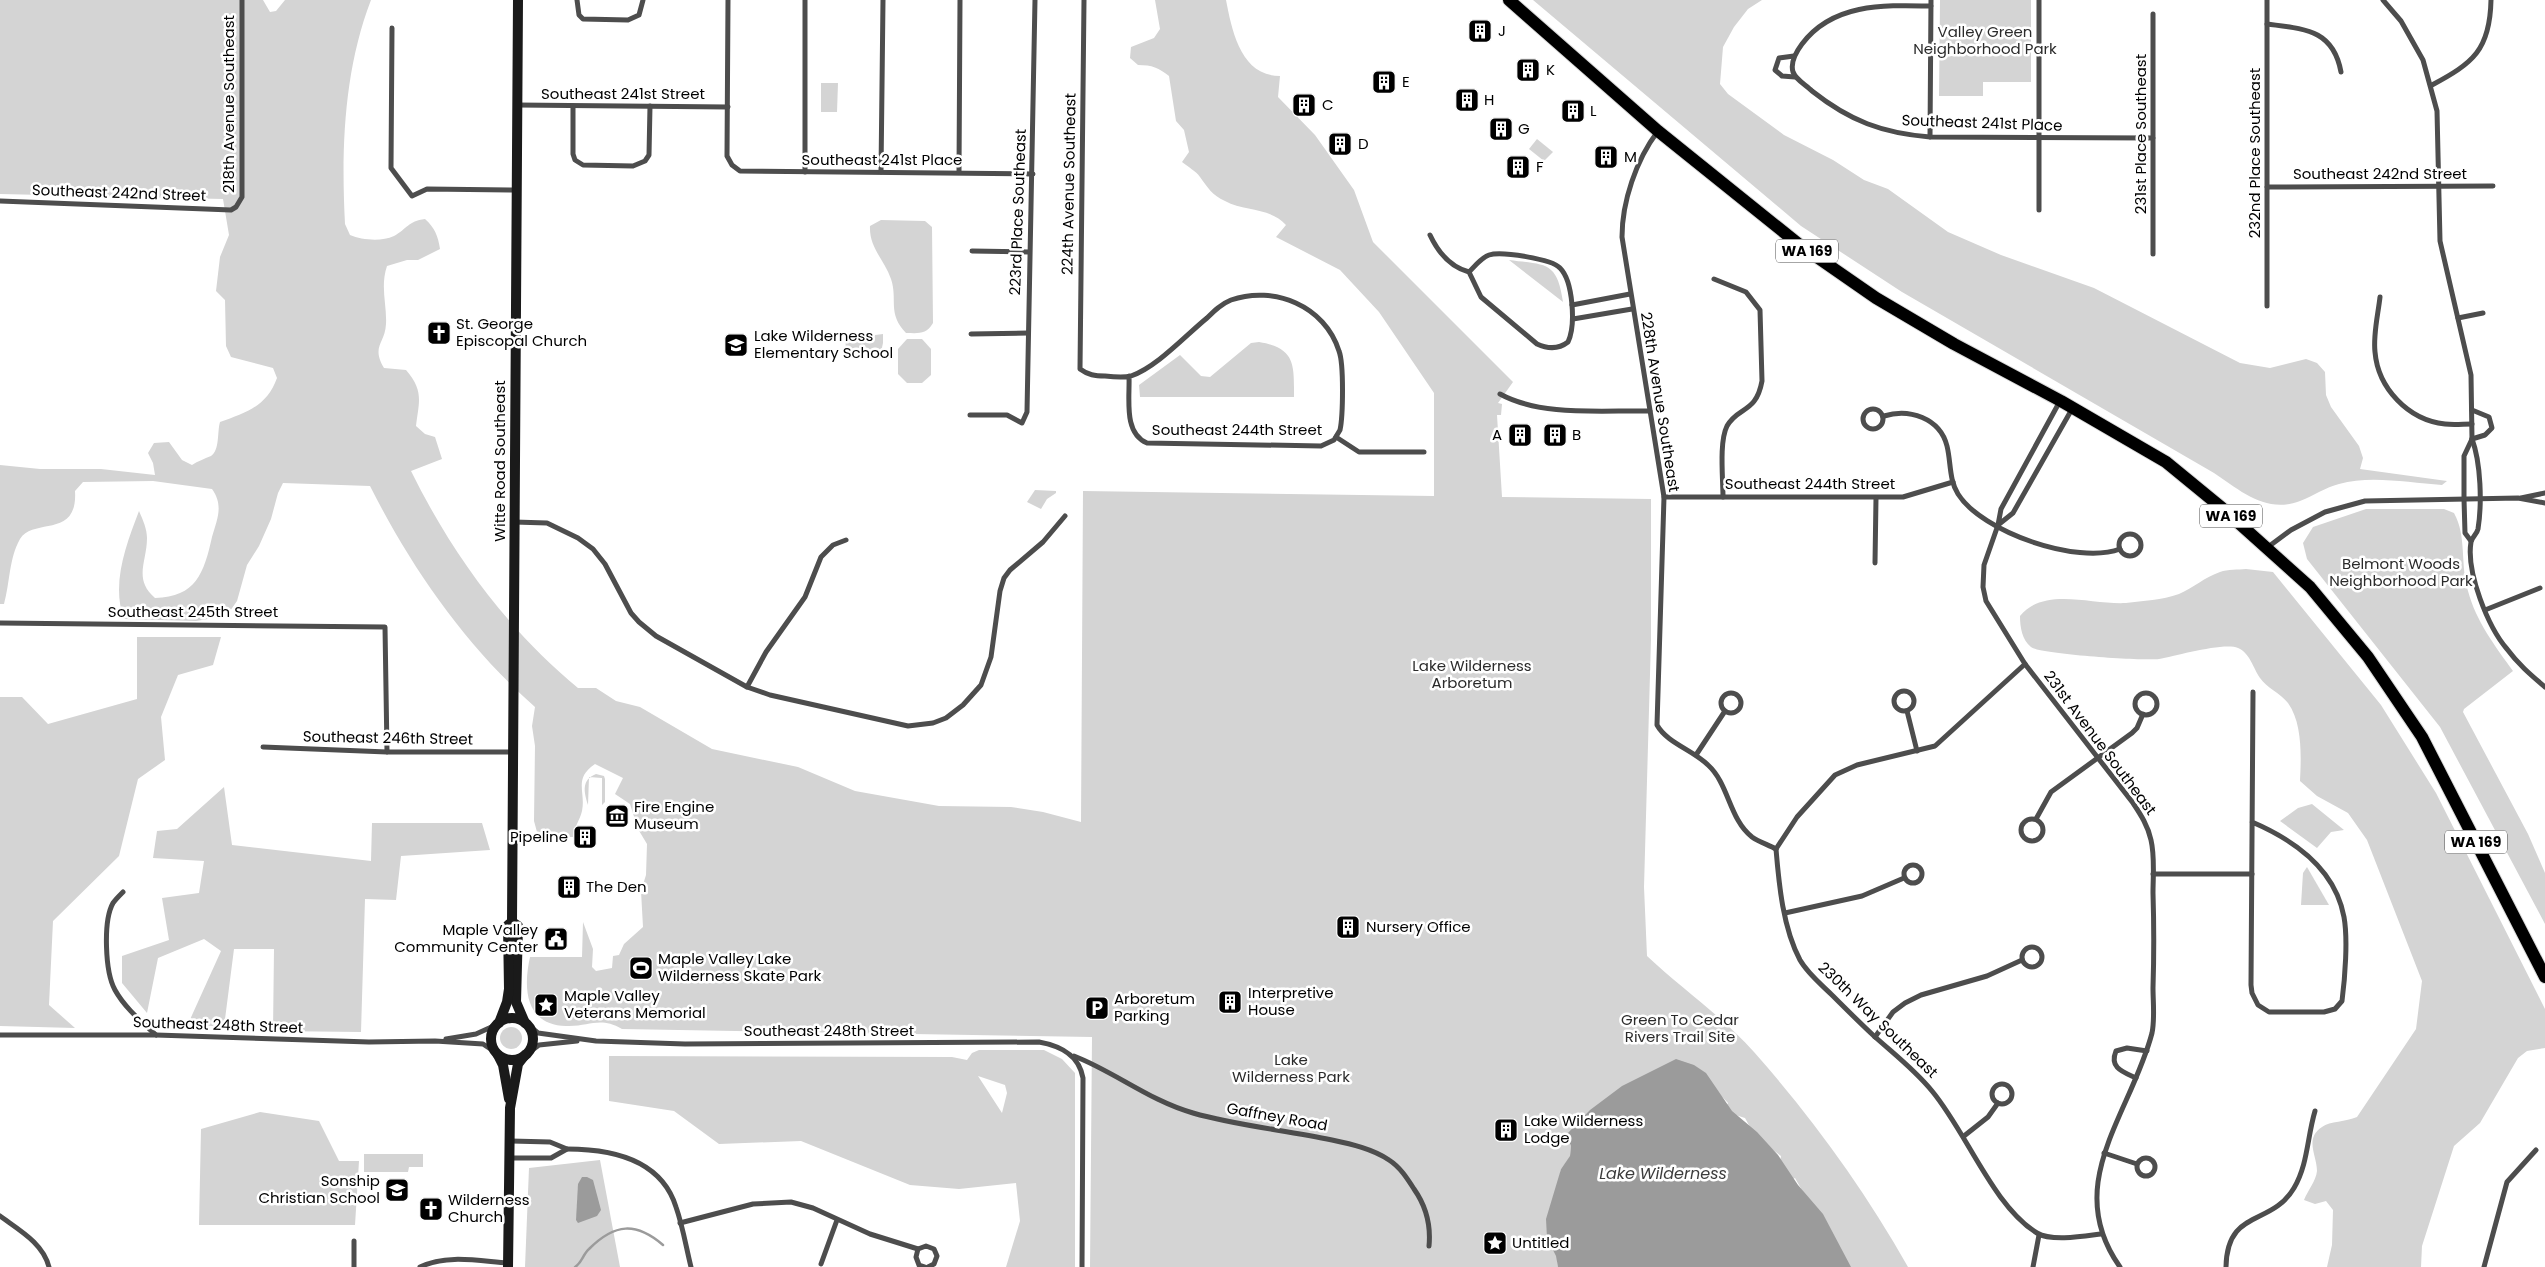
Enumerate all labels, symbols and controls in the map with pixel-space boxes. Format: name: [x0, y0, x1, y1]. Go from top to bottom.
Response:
street label: 218th Avenue Southeast: [218, 15, 239, 193]
building icon: J: [1467, 18, 1493, 44]
place label: J: [1498, 20, 1506, 41]
park label: Valley Green Neighborhood Park: [1913, 21, 2057, 59]
street label: 231st Place Southeast: [2130, 54, 2151, 214]
building icon: K: [1515, 57, 1541, 83]
place label: K: [1546, 59, 1555, 80]
street label: 232nd Place Southeast: [2244, 68, 2265, 238]
building icon: E: [1371, 69, 1397, 95]
place label: E: [1402, 71, 1410, 92]
street label: Southeast 241st Street: [541, 83, 705, 104]
building icon: H: [1454, 87, 1480, 113]
place label: H: [1484, 89, 1494, 110]
building icon: C: [1291, 92, 1317, 118]
street label: 224th Avenue Southeast: [1056, 93, 1081, 275]
place label: C: [1322, 94, 1334, 115]
building icon: L: [1560, 98, 1586, 124]
place label: L: [1590, 100, 1597, 121]
street label: Southeast 241st Place: [1901, 109, 2063, 136]
building icon: G: [1488, 116, 1514, 142]
place label: G: [1518, 118, 1530, 139]
street label: 223rd Place Southeast: [1004, 128, 1031, 296]
building icon: D: [1327, 131, 1353, 157]
place label: D: [1358, 133, 1369, 154]
building icon: M: [1593, 144, 1619, 170]
place label: M: [1624, 146, 1637, 167]
street label: Southeast 241st Place: [802, 149, 962, 170]
building icon: F: [1505, 154, 1531, 180]
place label: F: [1536, 156, 1544, 177]
street label: Southeast 242nd Street: [2293, 163, 2467, 184]
street label: Southeast 242nd Street: [32, 179, 206, 206]
road number: WA 169: [1776, 240, 1838, 262]
street label: 228th Avenue Southeast: [1636, 310, 1685, 493]
place label: St. George Episcopal Church: [456, 313, 587, 351]
church icon: St. George Episcopal Church: [426, 320, 452, 346]
place label: Lake Wilderness Elementary School: [754, 325, 893, 363]
school or university icon: Lake Wilderness Elementary School: [723, 332, 749, 358]
street label: Witte Road Southeast: [489, 380, 510, 542]
street label: Southeast 244th Street: [1152, 419, 1322, 440]
building icon: A: [1507, 422, 1533, 448]
building icon: B: [1542, 422, 1568, 448]
place label: A: [1492, 424, 1502, 445]
place label: B: [1572, 424, 1581, 445]
street label: Southeast 244th Street: [1725, 473, 1895, 494]
road number: WA 169: [2200, 504, 2262, 528]
park label: Belmont Woods Neighborhood Park: [2329, 553, 2473, 591]
street label: Southeast 245th Street: [108, 601, 278, 622]
park label: Lake Wilderness Arboretum: [1412, 655, 1532, 693]
street label: 231st Avenue Southeast: [2039, 666, 2162, 819]
street label: Southeast 246th Street: [303, 726, 473, 749]
place label: Fire Engine Museum: [634, 796, 714, 834]
museum icon: Fire Engine Museum: [604, 803, 630, 829]
building icon: Pipeline: [572, 824, 598, 850]
place label: Pipeline: [510, 826, 568, 847]
road number: WA 169: [2445, 830, 2507, 854]
building icon: The Den: [556, 874, 582, 900]
place label: The Den: [586, 876, 647, 897]
building icon: Nursery Office: [1335, 914, 1361, 940]
place label: Nursery Office: [1366, 916, 1471, 937]
place label: Maple Valley Community Center: [394, 919, 539, 957]
public building icon: Maple Valley Community Center: [543, 926, 569, 952]
place label: Maple Valley Lake Wilderness Skate Park: [658, 948, 821, 986]
sports icon: Maple Valley Lake Wilderness Skate Park: [628, 955, 654, 981]
street label: 230th Way Southeast: [1814, 957, 1943, 1082]
place label: Interpretive House: [1248, 982, 1334, 1020]
place label: Maple Valley Veterans Memorial: [564, 985, 706, 1023]
place label: Arboretum Parking: [1114, 988, 1195, 1026]
building icon: Interpretive House: [1217, 989, 1243, 1015]
place icon: Maple Valley Veterans Memorial: [533, 992, 559, 1018]
parking icon: Arboretum Parking: [1084, 995, 1110, 1021]
park label: Green To Cedar Rivers Trail Site: [1621, 1009, 1739, 1047]
street label: Southeast 248th Street: [133, 1011, 303, 1038]
street label: Southeast 248th Street: [744, 1020, 914, 1041]
park label: Lake Wilderness Park: [1232, 1049, 1350, 1087]
street label: Gaffney Road: [1225, 1097, 1329, 1136]
place label: Lake Wilderness Lodge: [1524, 1110, 1643, 1148]
building icon: Lake Wilderness Lodge: [1493, 1117, 1519, 1143]
water label: Lake Wilderness: [1599, 1162, 1727, 1185]
place label: Sonship Christian School: [258, 1170, 380, 1208]
school or university icon: Sonship Christian School: [384, 1177, 410, 1203]
place label: Wilderness Church: [448, 1189, 530, 1227]
church icon: Wilderness Church: [418, 1196, 444, 1222]
place icon: Untitled: [1482, 1230, 1508, 1256]
place label: Untitled: [1512, 1232, 1569, 1253]

